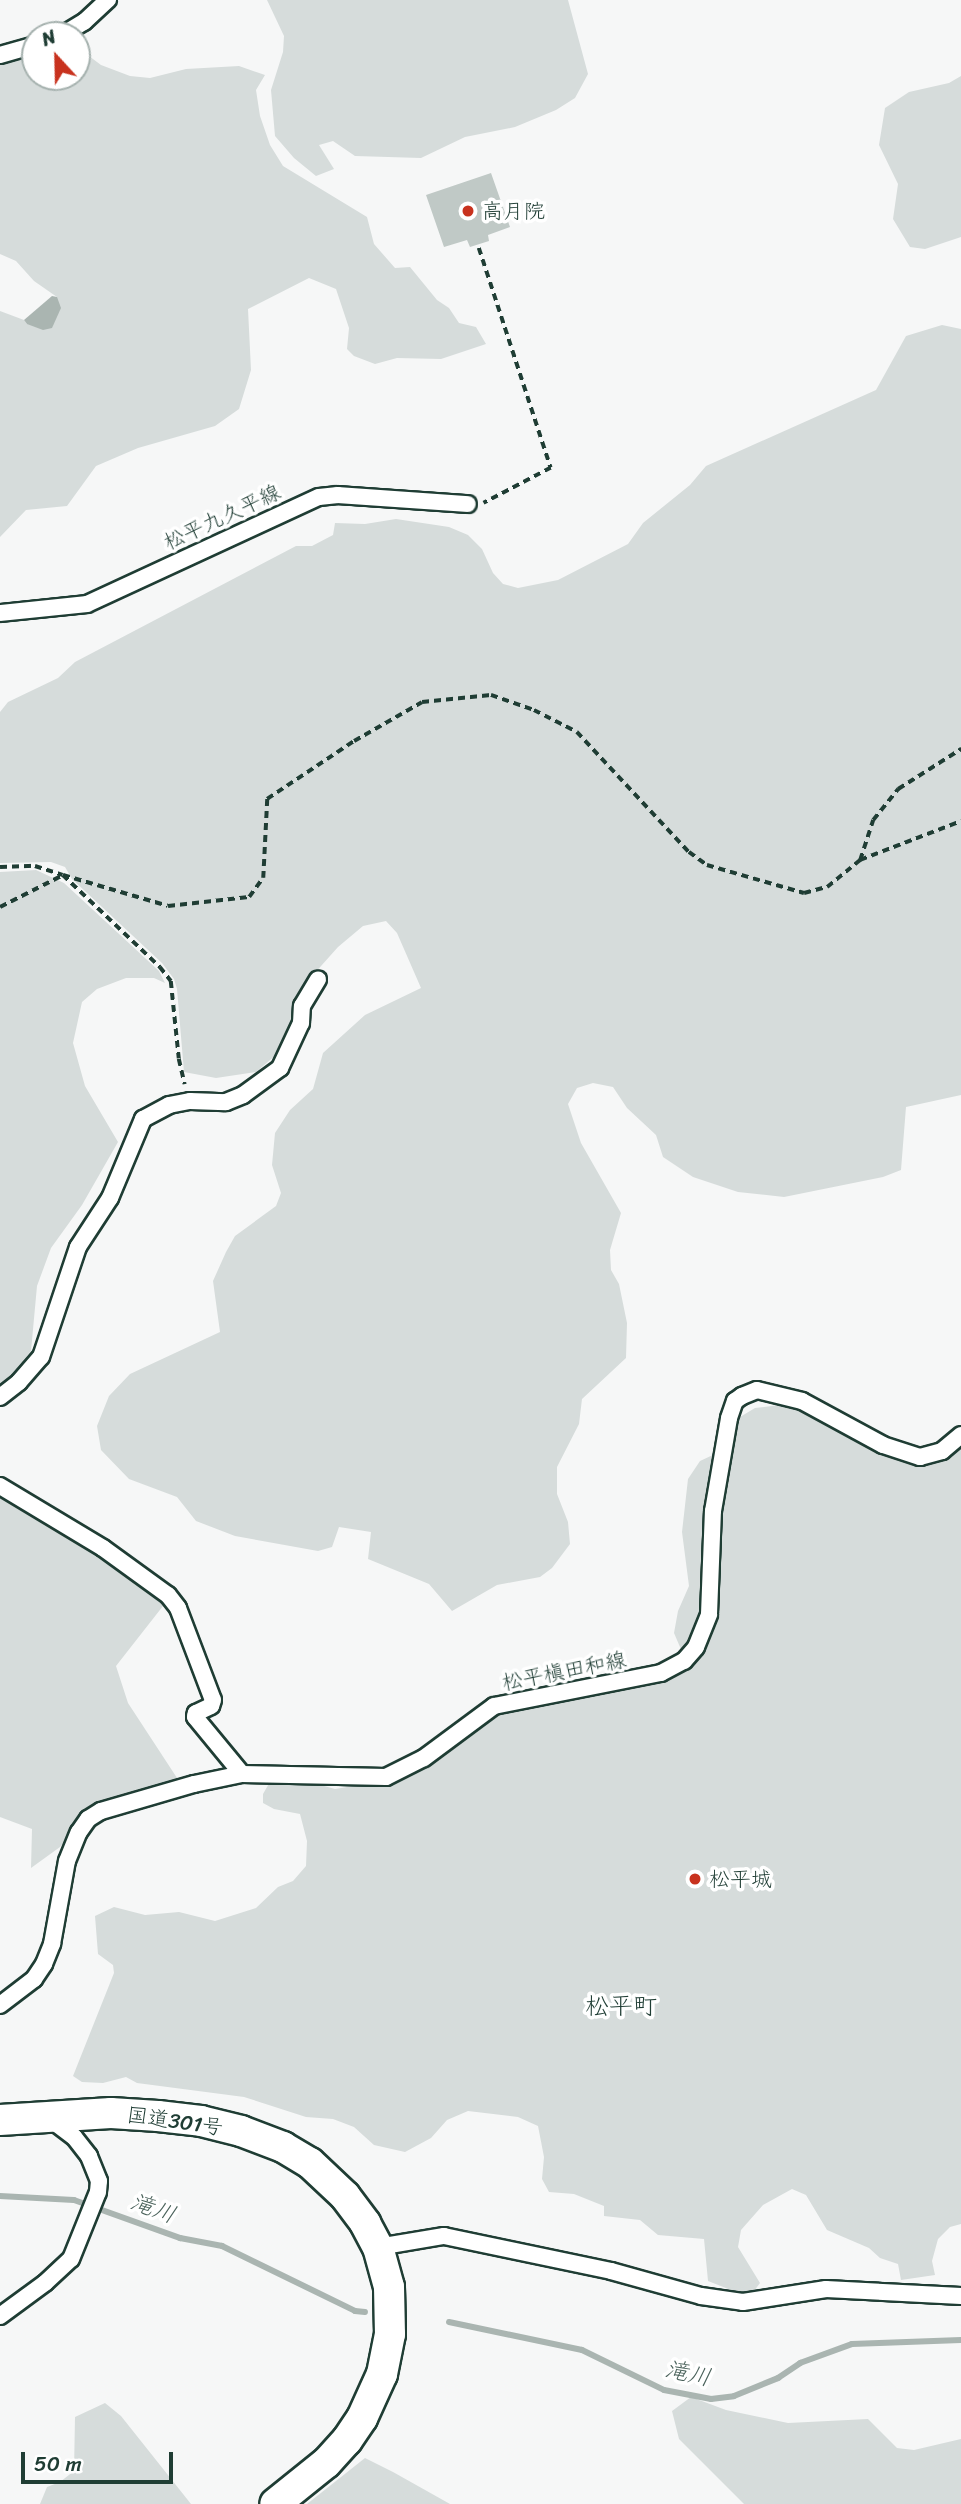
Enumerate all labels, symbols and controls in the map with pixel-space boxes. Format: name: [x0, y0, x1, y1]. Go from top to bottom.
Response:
text: N: [36, 20, 61, 56]
north arrow: [21, 21, 91, 91]
place label: 高月院: [482, 198, 545, 224]
marker: 高月院: [460, 203, 476, 219]
street label: 松平九久平線: [160, 479, 284, 555]
street label: 松平槇田和線: [500, 1647, 628, 1695]
place label: 松平城: [709, 1866, 772, 1892]
marker: 松平城: [687, 1871, 703, 1887]
district label: 松平町: [585, 1993, 657, 2021]
street label: 国道301号: [125, 2102, 225, 2140]
water label: 滝川: [127, 2188, 179, 2230]
water label: 滝川: [663, 2356, 713, 2392]
scale bar: [24, 2438, 177, 2482]
text: 50 m: [34, 2445, 82, 2483]

